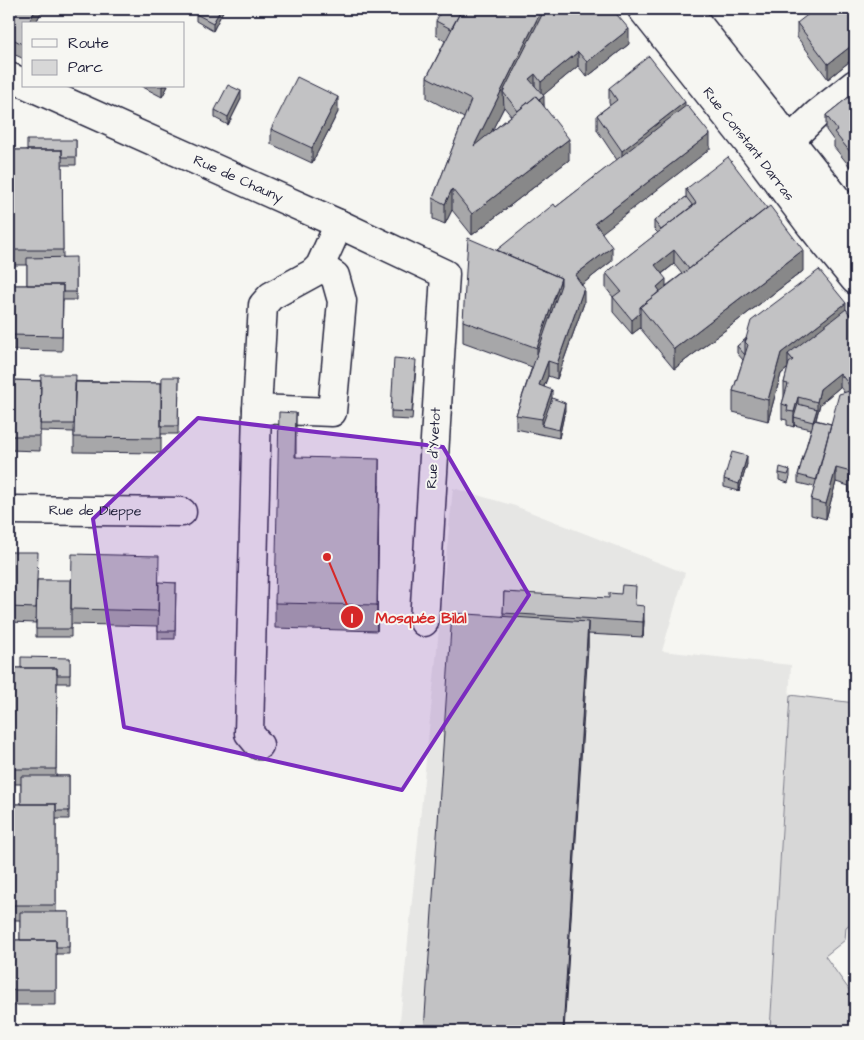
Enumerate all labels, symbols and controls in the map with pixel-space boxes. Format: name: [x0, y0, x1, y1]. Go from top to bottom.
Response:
legend: [22, 22, 185, 88]
text: Route: [68, 33, 109, 54]
text: Parc: [68, 57, 103, 78]
street label: Rue Constant Darras: [698, 83, 799, 205]
street label: Rue de Chauny: [190, 150, 287, 208]
street label: Rue d'Yvetot: [422, 407, 446, 489]
street label: Rue de Dieppe: [49, 500, 142, 522]
callout: Mosquée Bilal: [340, 602, 476, 632]
text: 1: [351, 608, 353, 629]
text: Mosquée Bilal: [375, 608, 467, 629]

